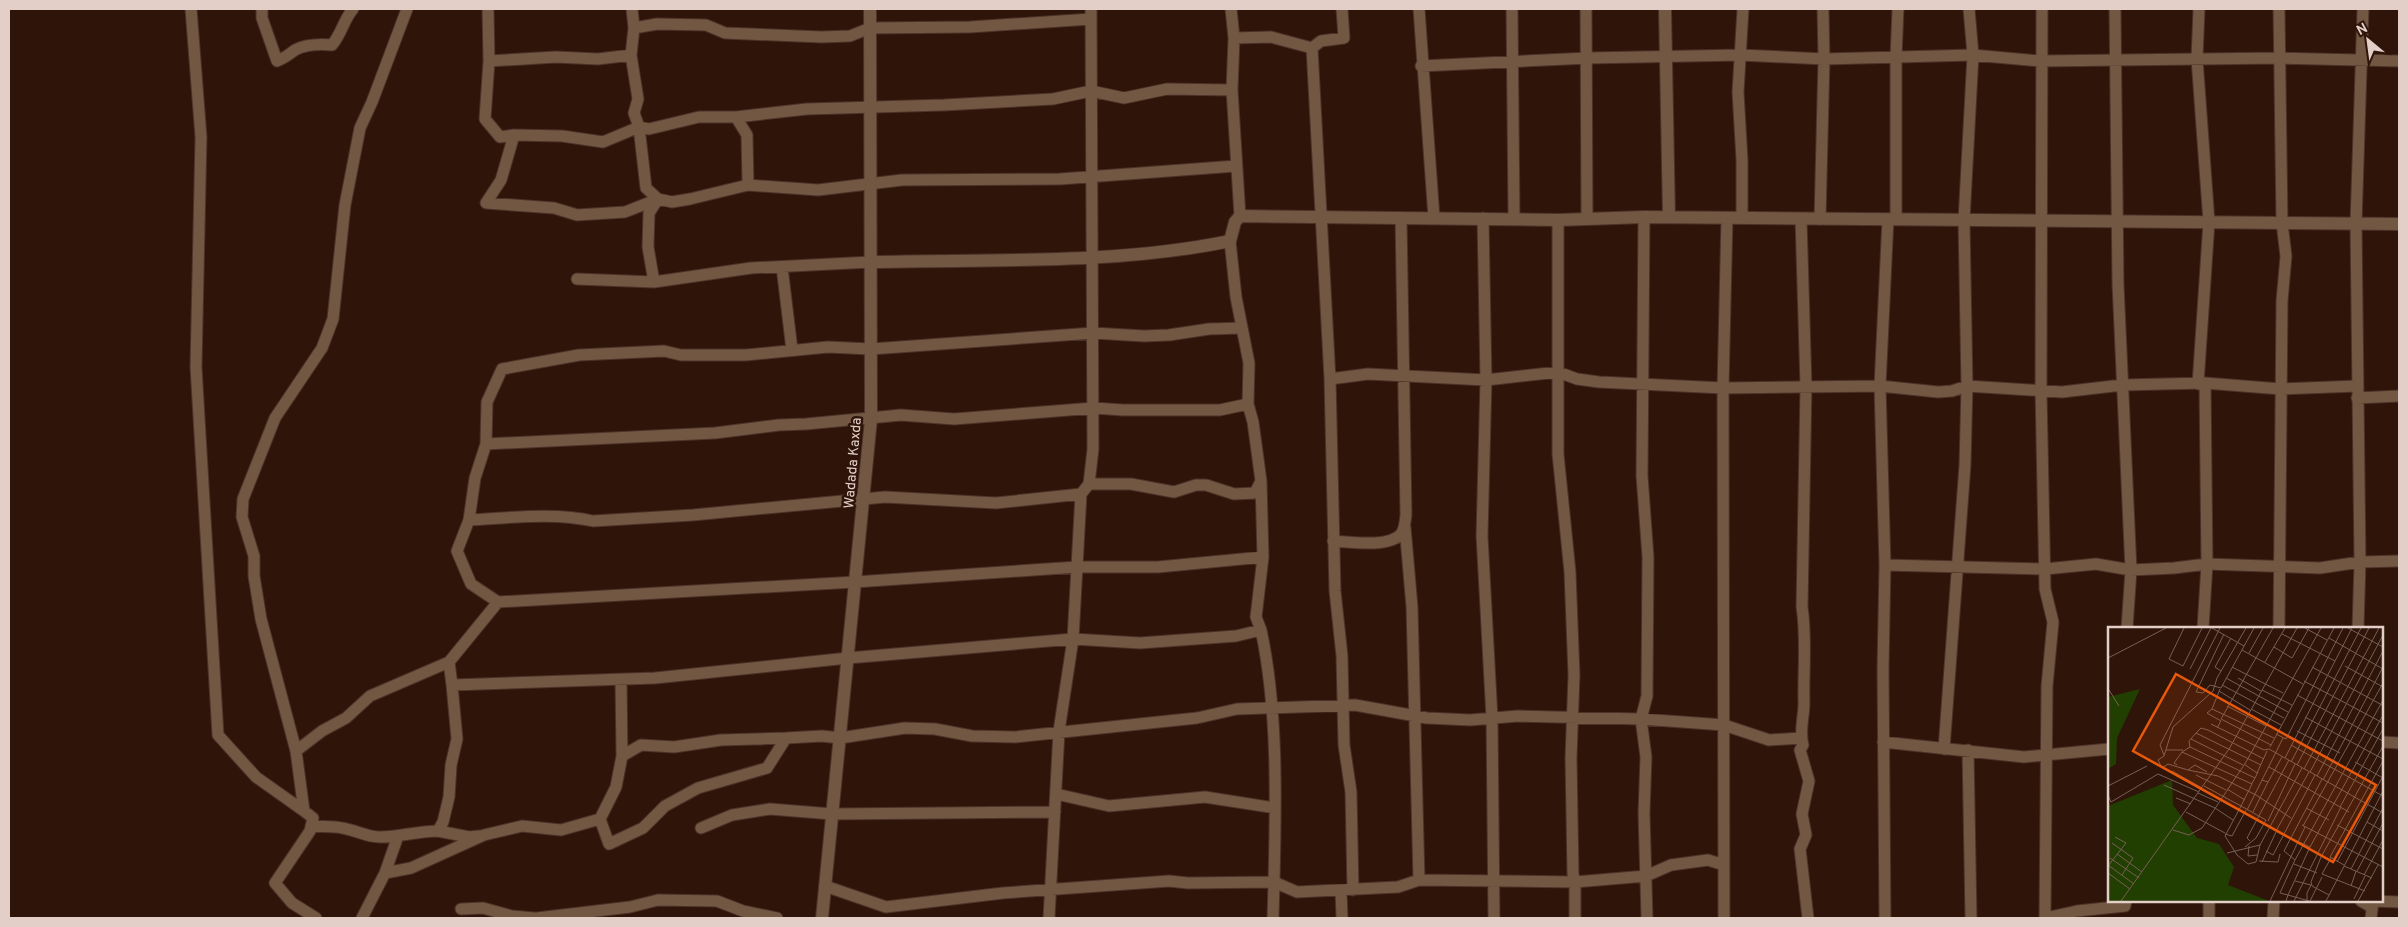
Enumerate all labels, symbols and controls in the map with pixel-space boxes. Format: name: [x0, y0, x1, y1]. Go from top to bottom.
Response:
north arrow: [2343, 15, 2393, 65]
text: N: [2354, 20, 2371, 40]
street label: Wadada Kaxda: [841, 417, 866, 510]
inset map: [2108, 627, 2383, 902]

